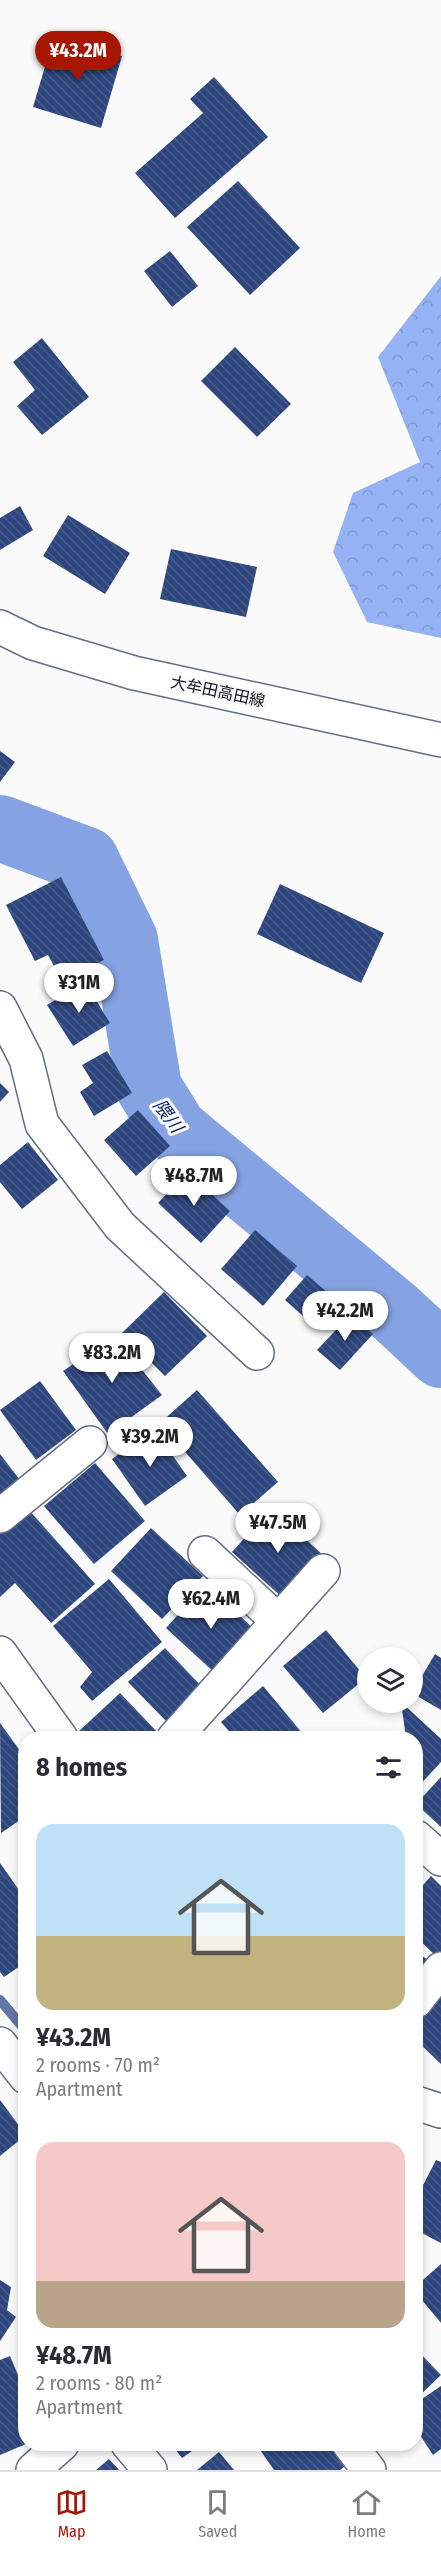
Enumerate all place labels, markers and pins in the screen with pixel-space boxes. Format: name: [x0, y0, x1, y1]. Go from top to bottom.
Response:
pin: ¥43.2M: [29, 31, 127, 82]
pin: ¥31M: [43, 963, 115, 1014]
pin: ¥48.7M: [145, 1156, 243, 1207]
pin: ¥42.2M: [296, 1291, 394, 1342]
pin: ¥83.2M: [63, 1333, 161, 1384]
pin: ¥39.2M: [101, 1417, 199, 1468]
pin: ¥47.5M: [229, 1503, 327, 1554]
pin: ¥62.4M: [162, 1579, 260, 1630]

